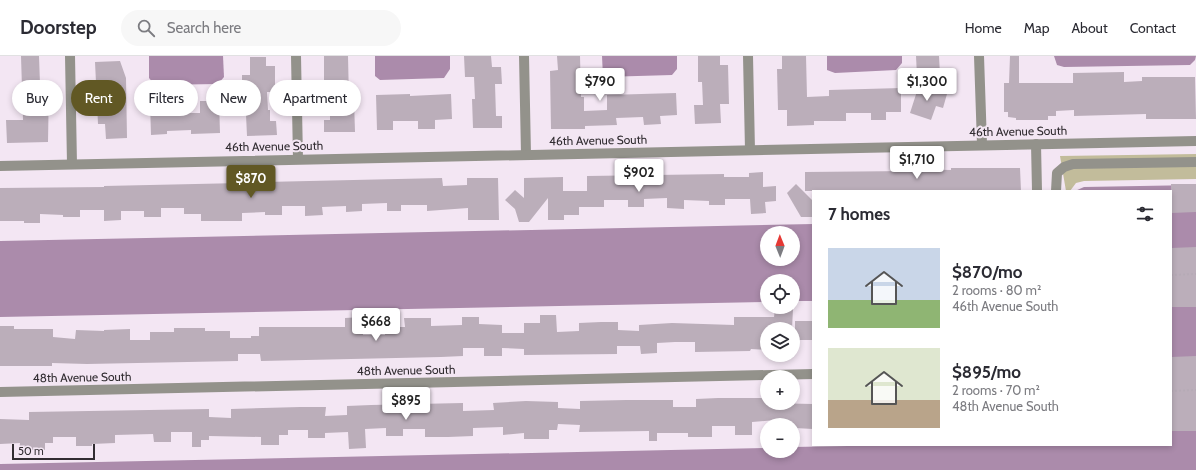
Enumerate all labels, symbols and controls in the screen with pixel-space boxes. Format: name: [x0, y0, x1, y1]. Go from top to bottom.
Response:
search box: [121, 10, 401, 46]
text: Doorstep: [20, 16, 97, 39]
icon: search: [135, 17, 157, 39]
text: Search here: [167, 19, 241, 37]
text: Home: [965, 19, 1002, 37]
text: Map: [1024, 19, 1049, 37]
text: About: [1071, 19, 1108, 37]
text: Contact: [1130, 19, 1176, 37]
pin: $790: [576, 68, 624, 102]
pin: $1,300: [894, 68, 960, 102]
text: $790: [585, 73, 615, 89]
text: $1,300: [907, 73, 947, 89]
chip: Buy: [12, 80, 63, 116]
chip: Rent: [71, 80, 126, 116]
chip: Filters: [134, 80, 198, 116]
chip: New: [206, 80, 261, 116]
chip: Apartment: [269, 80, 361, 116]
street label: 46th Avenue South: [969, 123, 1067, 139]
street label: 46th Avenue South: [549, 132, 647, 148]
street label: 46th Avenue South: [225, 138, 323, 154]
pin: $1,710: [884, 146, 950, 180]
text: $1,710: [899, 151, 935, 167]
pin: $902: [615, 159, 663, 193]
text: $902: [624, 164, 654, 180]
pin: $870: [227, 165, 275, 199]
text: $870: [235, 170, 267, 186]
icon: filters: [1134, 203, 1156, 225]
text: 7 homes: [828, 204, 890, 224]
north arrow: [760, 226, 800, 266]
map controls: [760, 226, 800, 458]
text: $870/mo: [952, 262, 1023, 282]
icon: home: [860, 264, 908, 312]
button: locate: [760, 274, 800, 314]
text: 2 rooms · 80 m²: [952, 282, 1041, 298]
text: 46th Avenue South: [952, 298, 1058, 314]
pin: $668: [352, 308, 400, 342]
text: $668: [361, 313, 391, 329]
button: layers: [760, 322, 800, 362]
street label: 48th Avenue South: [357, 362, 455, 378]
text: $895/mo: [952, 362, 1021, 382]
icon: home: [860, 364, 908, 412]
street label: 48th Avenue South: [33, 369, 131, 385]
button: +: [760, 370, 800, 410]
text: 2 rooms · 70 m²: [952, 382, 1040, 398]
pin: $895: [382, 387, 430, 421]
text: $895: [391, 392, 421, 408]
text: 48th Avenue South: [952, 398, 1059, 414]
button: −: [760, 418, 800, 458]
scale bar: [12, 442, 95, 461]
text: 50 m: [18, 444, 44, 458]

